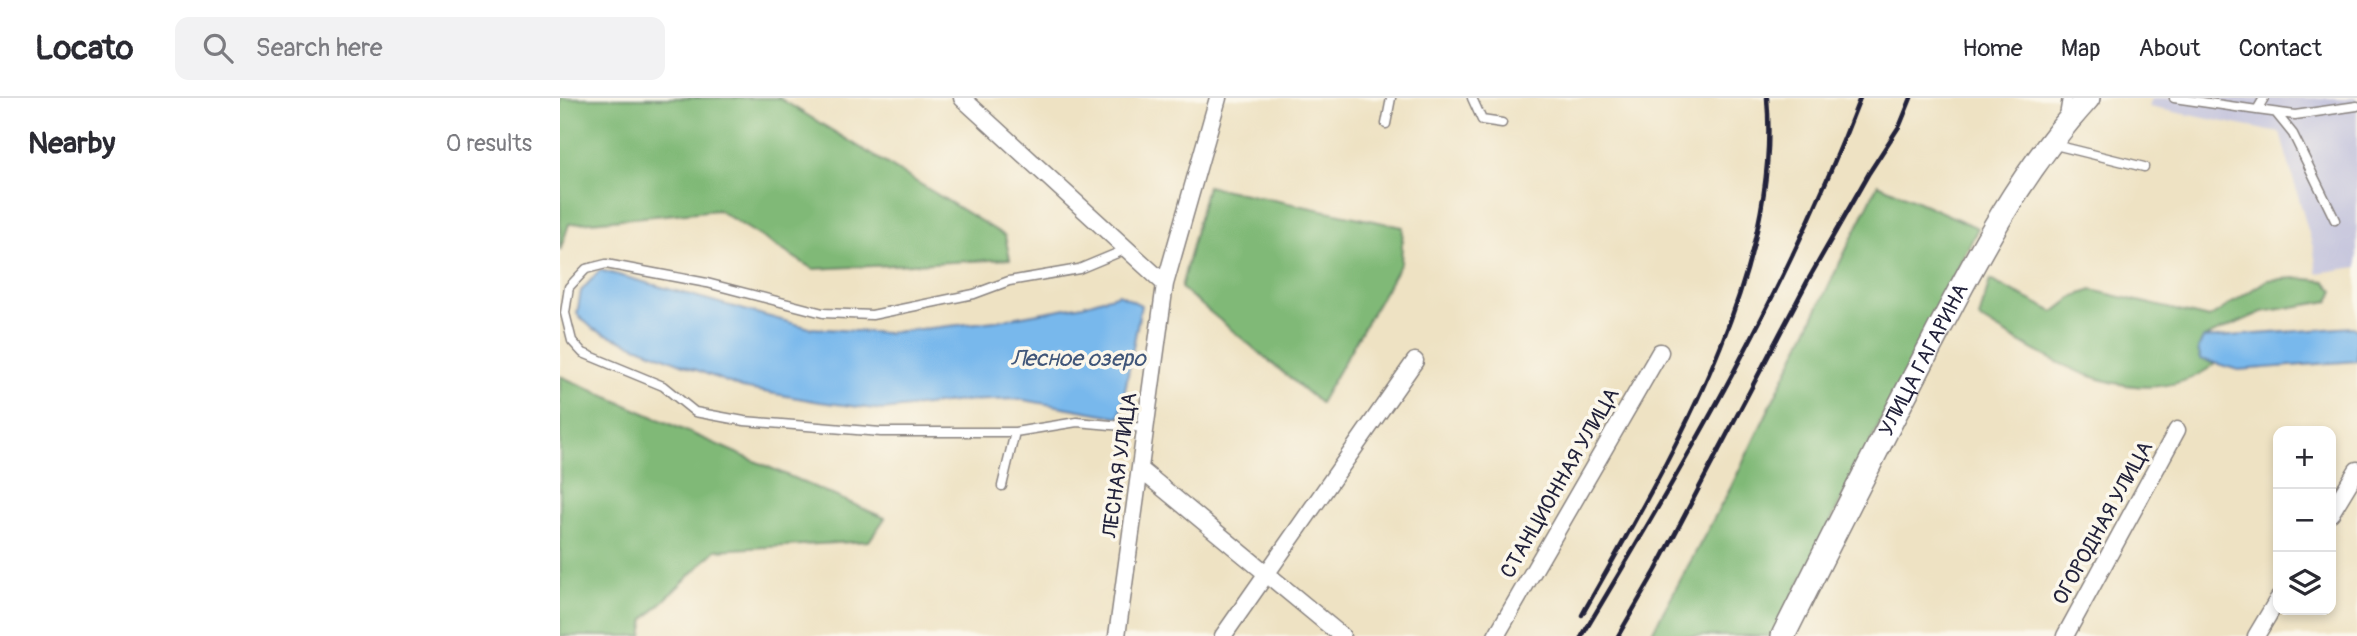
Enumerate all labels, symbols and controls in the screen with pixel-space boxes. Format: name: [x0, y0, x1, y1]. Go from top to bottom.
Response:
search box: [175, 17, 665, 80]
text: Locato: [35, 28, 133, 69]
icon: search: [199, 29, 237, 67]
text: Search here: [255, 32, 382, 64]
text: Home: [1962, 34, 2023, 63]
text: Map: [2061, 34, 2101, 63]
text: About: [2139, 34, 2201, 63]
text: Contact: [2239, 34, 2322, 63]
text: Nearby: [28, 125, 115, 162]
text: 0 results: [446, 129, 532, 158]
street label: УЛИЦА ГАГАРИНА: [1873, 279, 1974, 441]
water label: Лесное озеро: [1011, 344, 1147, 373]
street label: СТАНЦИОННАЯ УЛИЦА: [1494, 383, 1626, 583]
street label: ЛЕСНАЯ УЛИЦА: [1096, 391, 1144, 540]
map controls: [2273, 426, 2336, 615]
button: +: [2273, 426, 2336, 489]
street label: ОГОРОДНАЯ УЛИЦА: [2047, 436, 2159, 610]
button: −: [2273, 489, 2336, 552]
button: layers: [2273, 552, 2336, 615]

